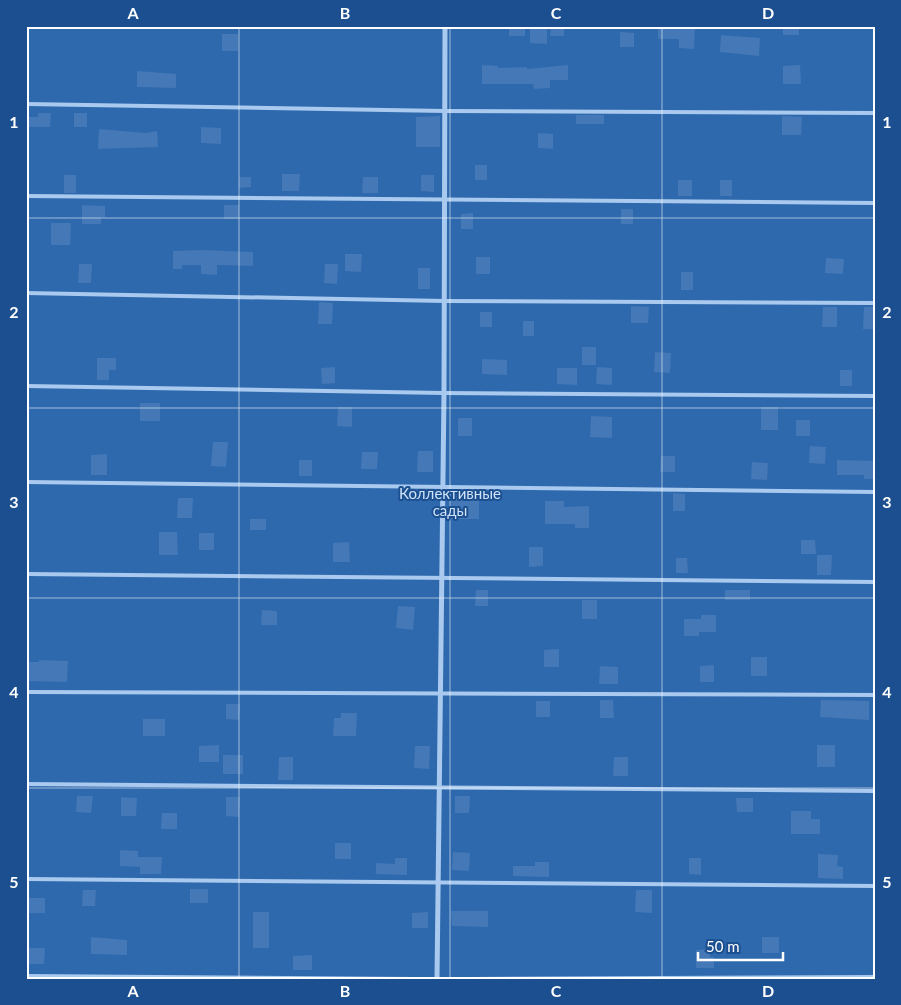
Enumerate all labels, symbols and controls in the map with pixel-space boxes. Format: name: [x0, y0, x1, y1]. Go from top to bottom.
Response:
text: A: [126, 3, 139, 22]
text: B: [340, 3, 350, 22]
text: C: [551, 3, 562, 22]
text: D: [762, 3, 774, 22]
text: 1: [9, 112, 19, 131]
text: 1: [882, 112, 892, 131]
text: 2: [9, 302, 19, 321]
text: 2: [882, 302, 892, 321]
park label: Коллективные сады: [399, 484, 501, 519]
text: 3: [9, 492, 19, 511]
text: 3: [882, 492, 892, 511]
text: 4: [9, 682, 19, 701]
text: 4: [882, 682, 892, 701]
text: 5: [9, 872, 19, 891]
text: 5: [882, 872, 892, 891]
scale bar: [698, 930, 784, 962]
text: 50 m: [706, 937, 740, 955]
text: A: [126, 981, 139, 1000]
text: B: [340, 981, 350, 1000]
text: C: [551, 981, 562, 1000]
text: D: [762, 981, 774, 1000]

